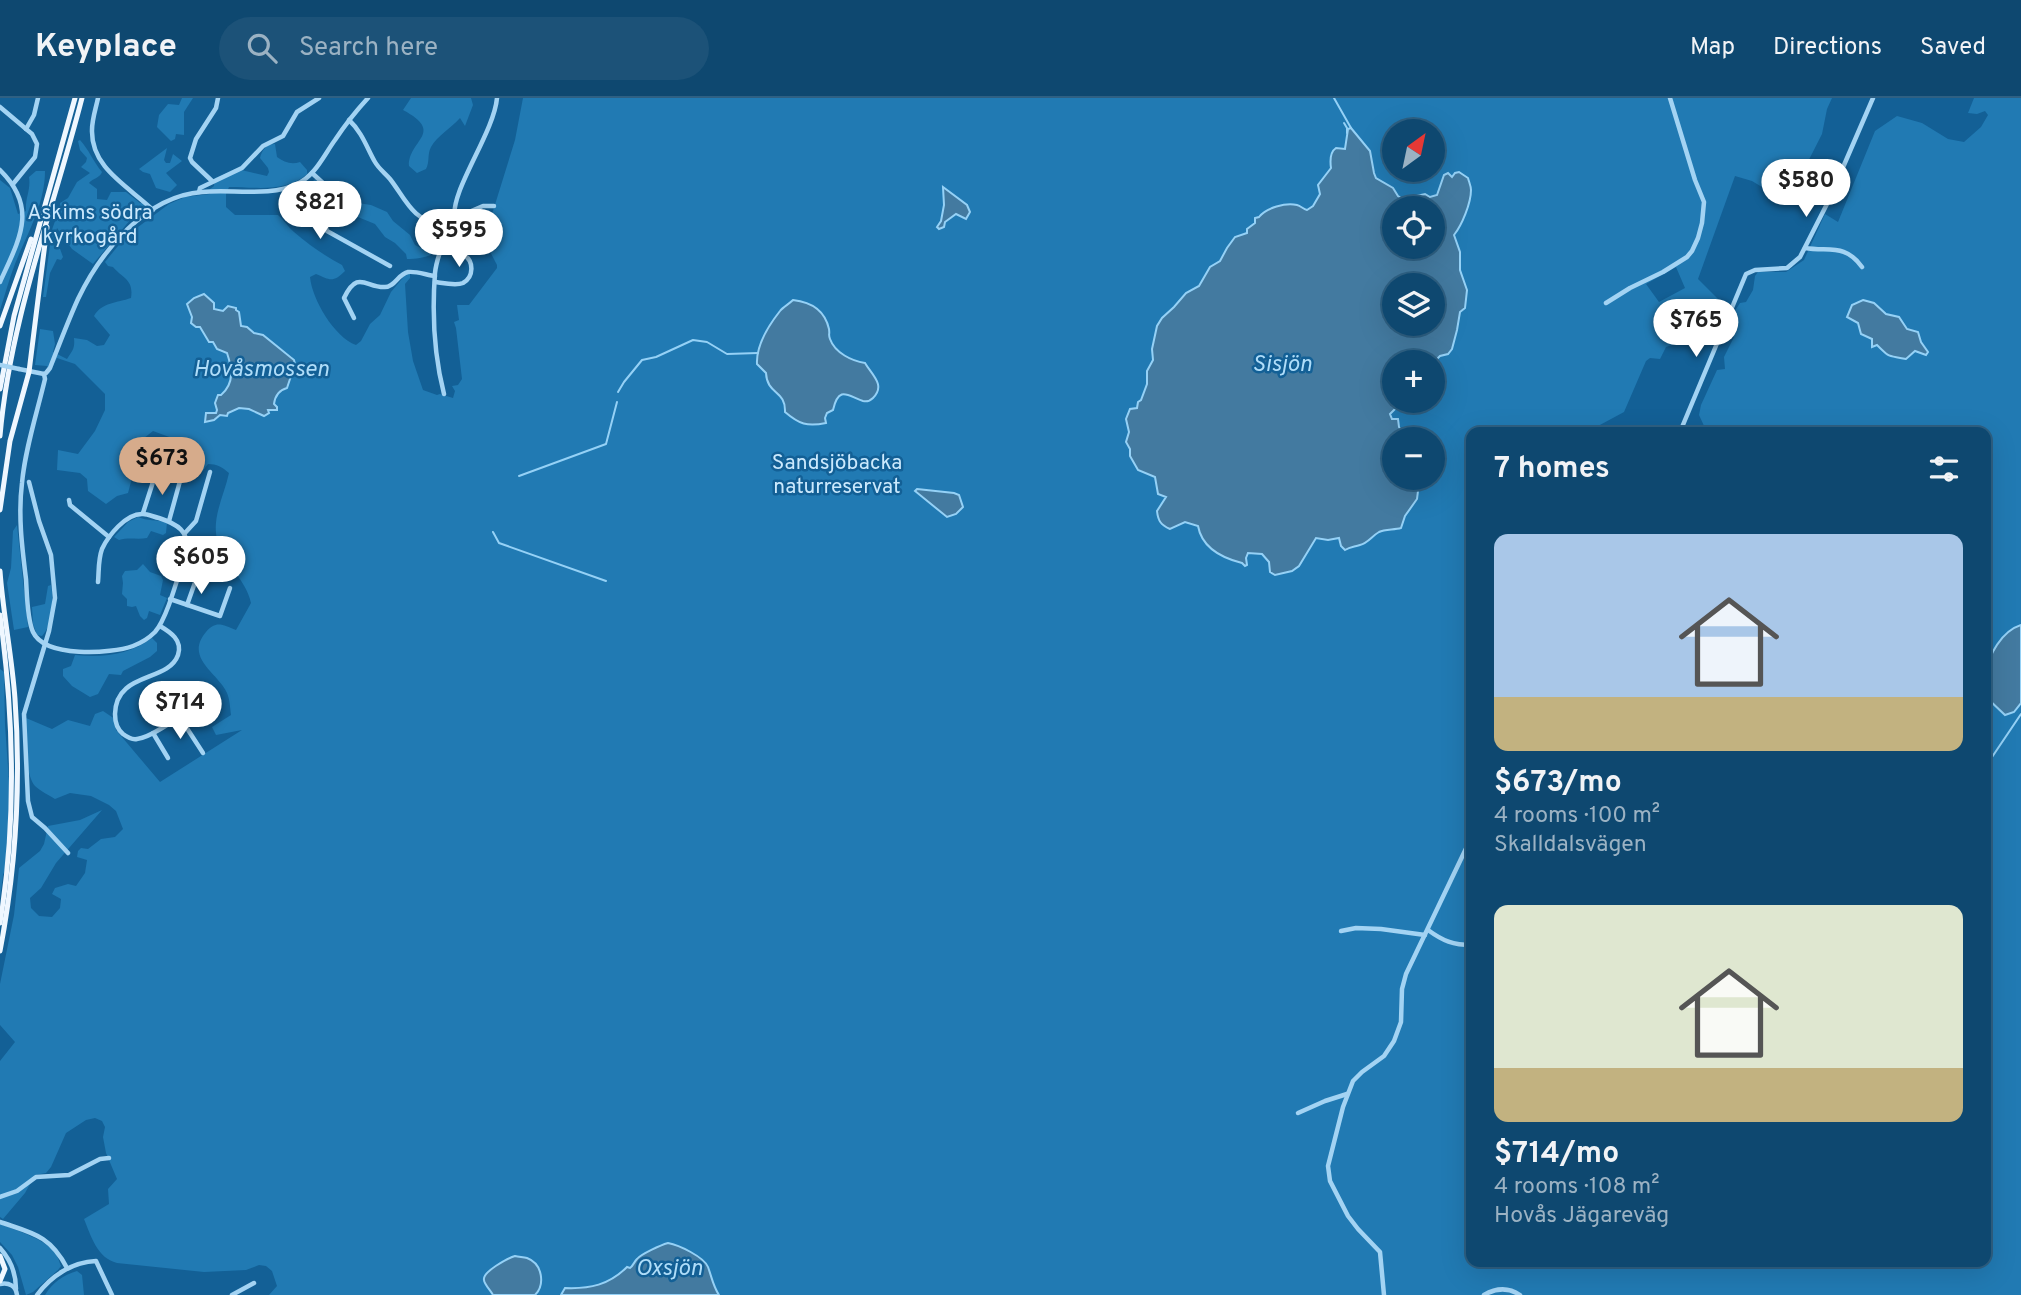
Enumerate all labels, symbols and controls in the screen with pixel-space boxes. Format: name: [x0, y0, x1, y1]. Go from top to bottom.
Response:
search box: [219, 17, 709, 80]
text: Keyplace: [35, 27, 177, 69]
icon: search: [243, 29, 281, 67]
text: Search here: [299, 32, 438, 65]
text: Map: [1690, 33, 1735, 63]
text: Directions: [1773, 33, 1882, 63]
text: Saved: [1920, 33, 1986, 63]
north arrow: [1382, 119, 1446, 182]
map controls: [1382, 119, 1445, 490]
pin: $580: [1765, 159, 1847, 219]
text: $580: [1777, 167, 1835, 196]
pin: $821: [279, 181, 361, 241]
text: $821: [294, 189, 346, 218]
button: locate: [1382, 196, 1445, 259]
park label: Askims södra kyrkogård: [27, 200, 153, 251]
pin: $595: [418, 209, 500, 269]
text: $595: [431, 217, 487, 246]
button: layers: [1382, 273, 1445, 336]
pin: $765: [1655, 300, 1737, 359]
text: $765: [1669, 307, 1723, 336]
button: +: [1382, 350, 1445, 413]
water label: Sisjön: [1252, 351, 1312, 380]
water label: Hovåsmossen: [193, 356, 330, 385]
button: −: [1382, 427, 1445, 490]
pin: $673: [121, 438, 203, 497]
text: $673: [135, 445, 189, 474]
park label: Sandsjöbacka naturreservat: [772, 450, 902, 501]
icon: filters: [1925, 450, 1963, 488]
text: 7 homes: [1494, 451, 1610, 488]
pin: $605: [160, 536, 242, 596]
text: $605: [172, 544, 230, 573]
icon: home: [1666, 579, 1792, 705]
pin: $714: [139, 682, 221, 741]
text: $714: [155, 689, 205, 718]
text: $673/mo: [1494, 765, 1622, 802]
text: 4 rooms · 100 m²: [1494, 802, 1660, 831]
text: Skalldalsvägen: [1494, 831, 1647, 860]
icon: home: [1666, 950, 1792, 1076]
text: $714/mo: [1494, 1136, 1619, 1173]
text: 4 rooms · 108 m²: [1494, 1173, 1660, 1202]
text: Hovås Jägareväg: [1494, 1202, 1669, 1231]
water label: Oxsjön: [635, 1255, 703, 1284]

